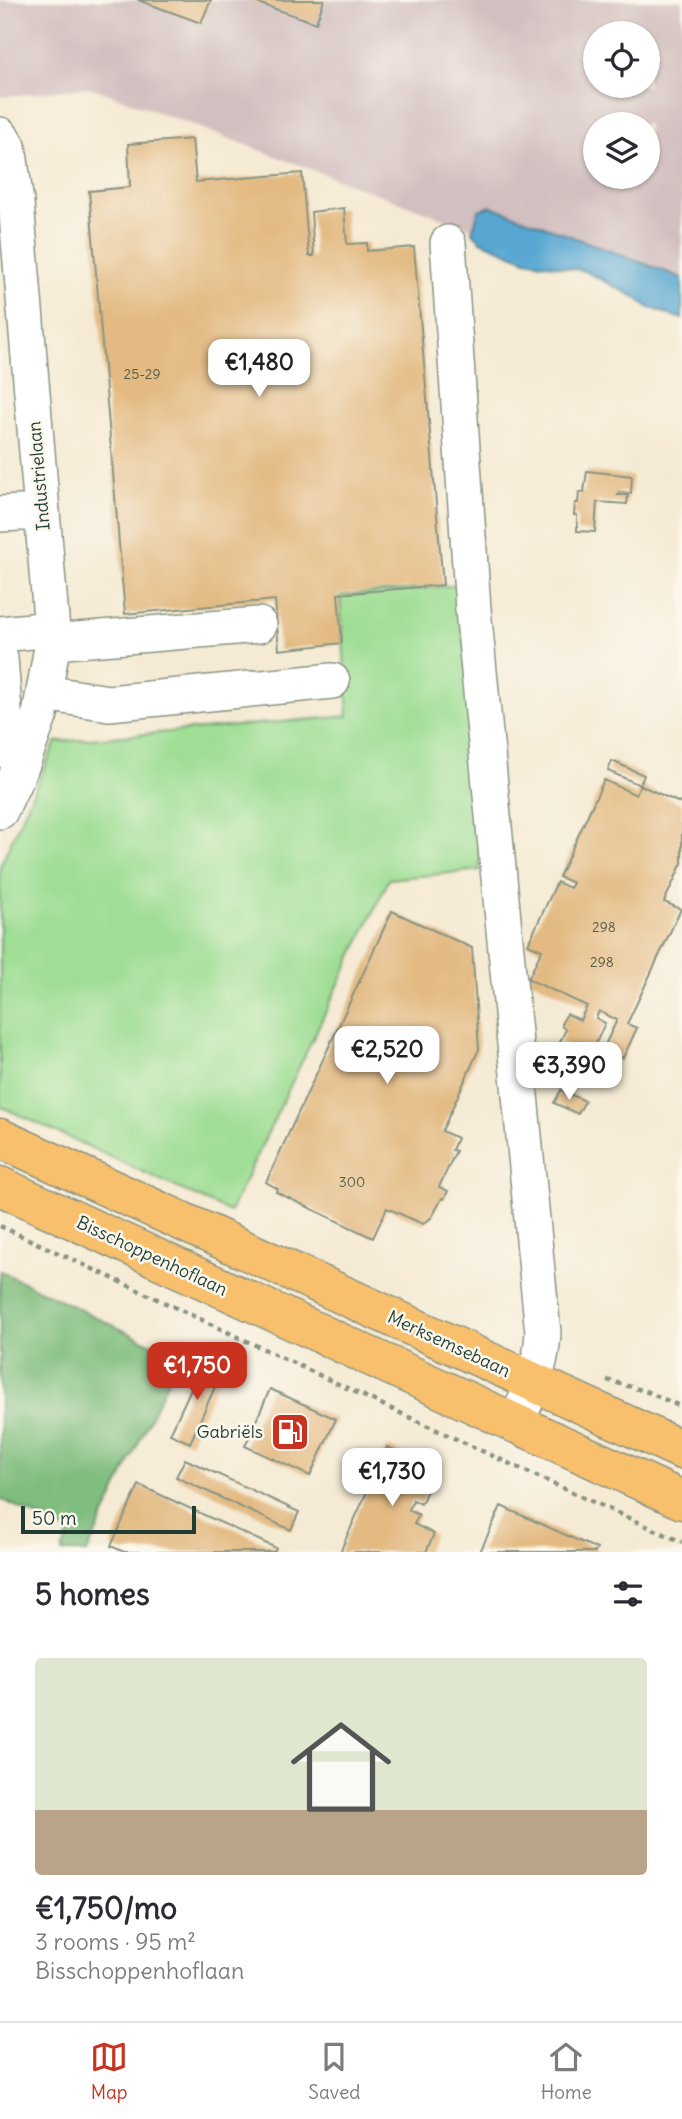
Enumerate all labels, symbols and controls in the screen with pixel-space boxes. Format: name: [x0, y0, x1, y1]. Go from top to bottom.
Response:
map controls: [583, 21, 660, 189]
button: locate: [583, 21, 660, 98]
button: layers: [583, 112, 660, 189]
pin: €1,480: [202, 340, 316, 399]
text: €1,480: [224, 347, 294, 376]
house number: 25-29: [123, 365, 161, 383]
street label: Industrielaan: [22, 420, 55, 532]
house number: 298: [592, 918, 616, 936]
house number: 298: [590, 953, 614, 971]
pin: €2,520: [330, 1026, 444, 1086]
text: €2,520: [350, 1034, 424, 1063]
pin: €3,390: [512, 1042, 626, 1102]
text: €3,390: [532, 1050, 606, 1079]
house number: 300: [339, 1173, 365, 1191]
street label: Bisschoppenhoflaan: [73, 1211, 231, 1301]
street label: Merksemsebaan: [384, 1305, 514, 1382]
pin: €1,750: [140, 1342, 254, 1402]
text: €1,750: [163, 1350, 231, 1379]
fuel station icon: Gabriëls: [269, 1411, 311, 1453]
place label: Gabriëls: [196, 1420, 263, 1443]
pin: €1,730: [335, 1448, 449, 1508]
text: €1,730: [358, 1456, 426, 1485]
scale bar: [21, 1503, 196, 1535]
text: 50 m: [32, 1506, 77, 1530]
text: 5 homes: [35, 1575, 150, 1613]
icon: filters: [609, 1575, 647, 1613]
icon: home: [278, 1704, 404, 1830]
text: €1,750/mo: [35, 1889, 177, 1927]
text: 3 rooms · 95 m²: [35, 1927, 196, 1956]
text: Bisschoppenhoflaan: [35, 1956, 244, 1985]
tab: Map: [90, 2038, 128, 2104]
tab: Saved: [308, 2038, 360, 2104]
tab: Home: [541, 2038, 592, 2104]

